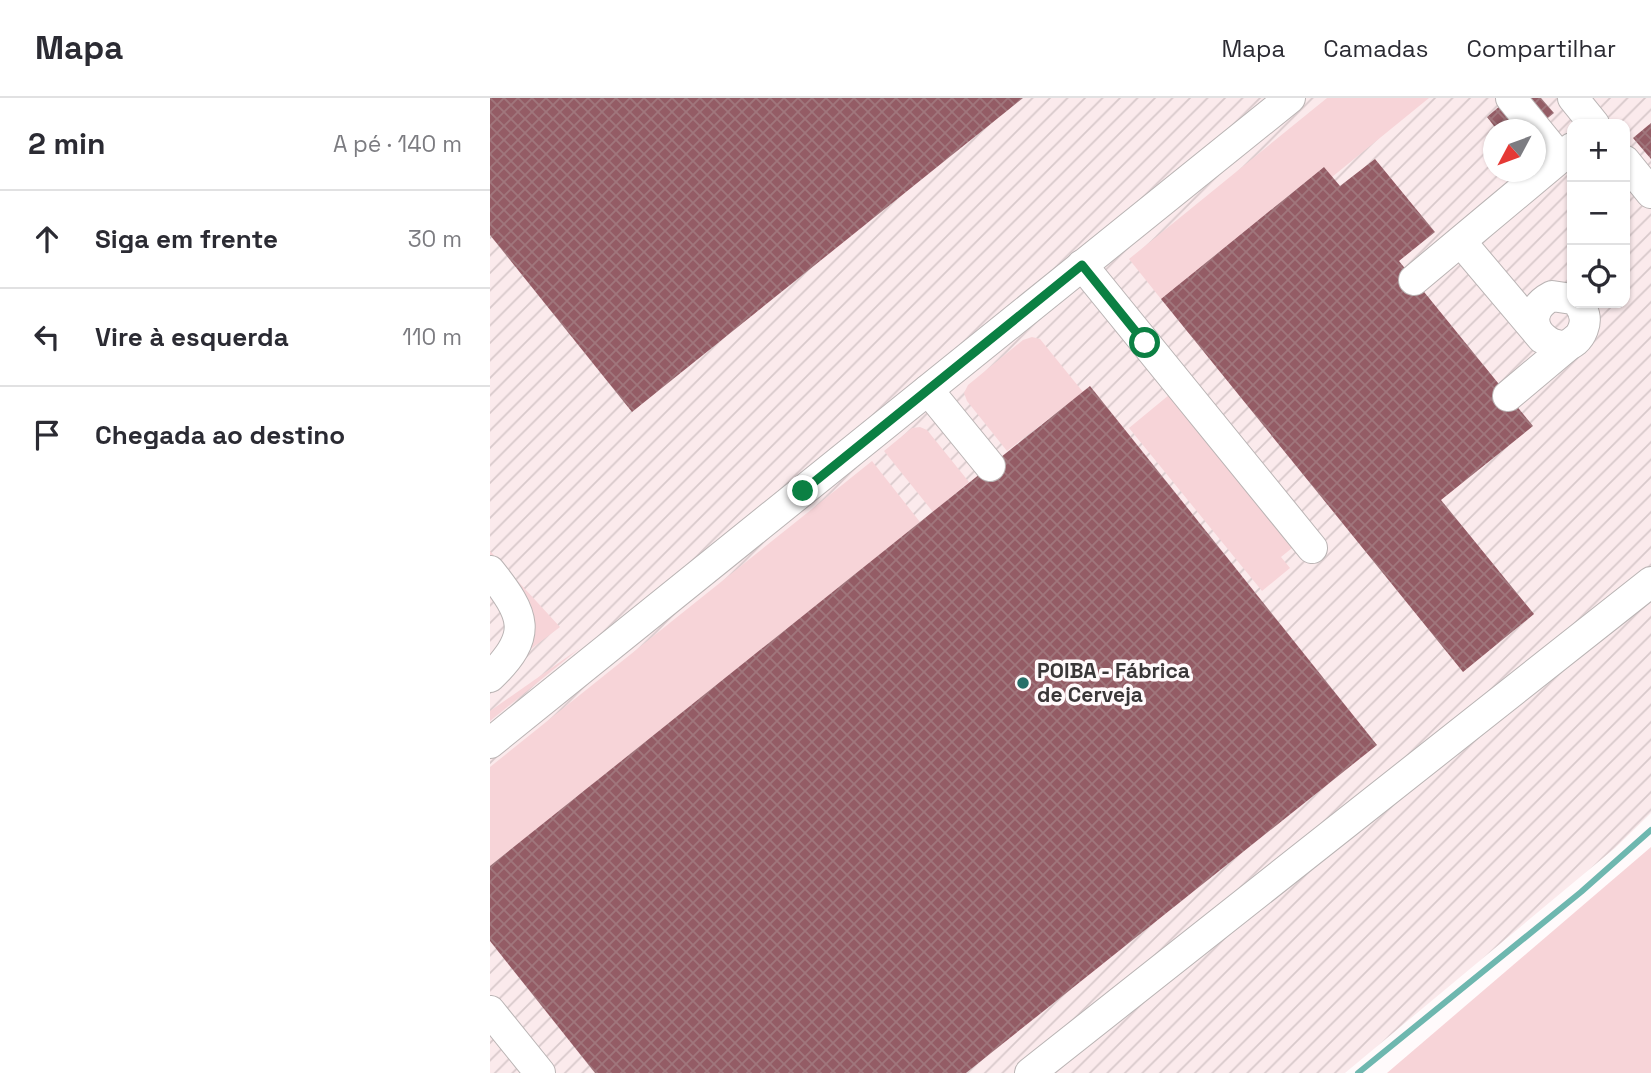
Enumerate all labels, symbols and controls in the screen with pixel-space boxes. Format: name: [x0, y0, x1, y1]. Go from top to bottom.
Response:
text: Mapa: [35, 27, 123, 69]
text: Mapa: [1221, 33, 1285, 64]
text: Camadas: [1323, 33, 1428, 64]
text: Compartilhar: [1466, 33, 1616, 64]
north arrow: [1483, 119, 1546, 182]
map controls: [1567, 119, 1630, 308]
button: +: [1567, 119, 1630, 182]
text: 2 min: [28, 124, 106, 163]
text: A pé · 140 m: [333, 129, 462, 159]
button: −: [1567, 182, 1630, 245]
icon: ahead: [28, 220, 66, 258]
text: Siga em frente: [95, 222, 278, 256]
text: 30 m: [408, 224, 462, 254]
button: locate: [1567, 245, 1630, 308]
icon: left: [28, 318, 66, 356]
text: Vire à esquerda: [95, 320, 289, 354]
text: 110 m: [402, 322, 462, 352]
route start: [1129, 327, 1160, 358]
icon: arrive: [28, 416, 66, 454]
text: Chegada ao destino: [95, 418, 345, 452]
route end: [787, 475, 818, 506]
place label: POIBA - Fábrica de Cerveja: [1037, 657, 1190, 708]
marker: POIBA - Fábrica de Cerveja: [1015, 675, 1031, 691]

